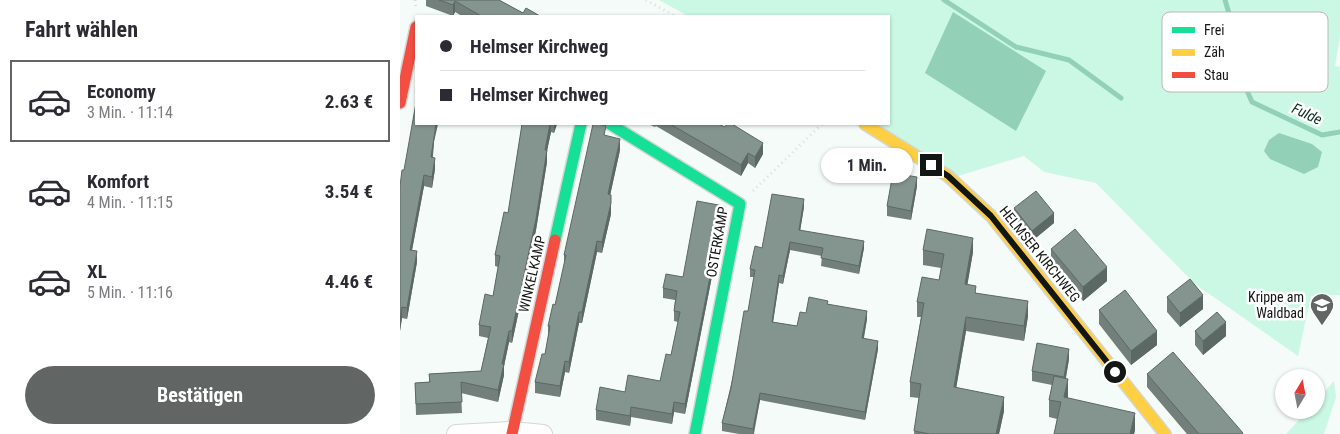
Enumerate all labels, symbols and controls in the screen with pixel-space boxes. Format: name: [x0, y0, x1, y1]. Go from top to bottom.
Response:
legend: [1162, 12, 1328, 92]
text: Fahrt wählen: [25, 17, 138, 42]
text: Frei: [1204, 22, 1224, 38]
text: Helmser Kirchweg: [470, 35, 608, 58]
text: Zäh: [1204, 44, 1225, 60]
text: Stau: [1204, 67, 1229, 83]
icon: car: [27, 79, 72, 124]
text: Economy: [87, 80, 156, 103]
text: Helmser Kirchweg: [470, 83, 608, 106]
text: 2.63 €: [325, 90, 373, 113]
water label: Fulde: [1289, 99, 1325, 129]
text: 3 Min. · 11:14: [87, 103, 173, 122]
callout: 1 Min.: [821, 148, 914, 182]
route end: [920, 154, 942, 176]
text: 1 Min.: [847, 156, 887, 175]
icon: car: [27, 169, 72, 214]
text: Komfort: [87, 170, 149, 193]
text: 3.54 €: [325, 180, 373, 203]
text: 4 Min. · 11:15: [87, 193, 173, 212]
street label: HELMSER KIRCHWEG: [996, 203, 1084, 305]
street label: OSTERKAMP: [703, 205, 731, 279]
street label: WINKELKAMP: [515, 234, 549, 314]
icon: car: [27, 259, 72, 304]
text: XL: [87, 260, 107, 283]
text: 4.46 €: [325, 270, 373, 293]
text: 5 Min. · 11:16: [87, 283, 173, 302]
place label: Krippe am Waldbad: [1248, 289, 1304, 321]
school or university icon: Krippe am Waldbad: [1309, 292, 1335, 326]
route start: [1104, 361, 1126, 383]
button: Bestätigen: [25, 366, 375, 424]
north arrow: [1275, 369, 1325, 419]
map controls: [1275, 369, 1325, 419]

